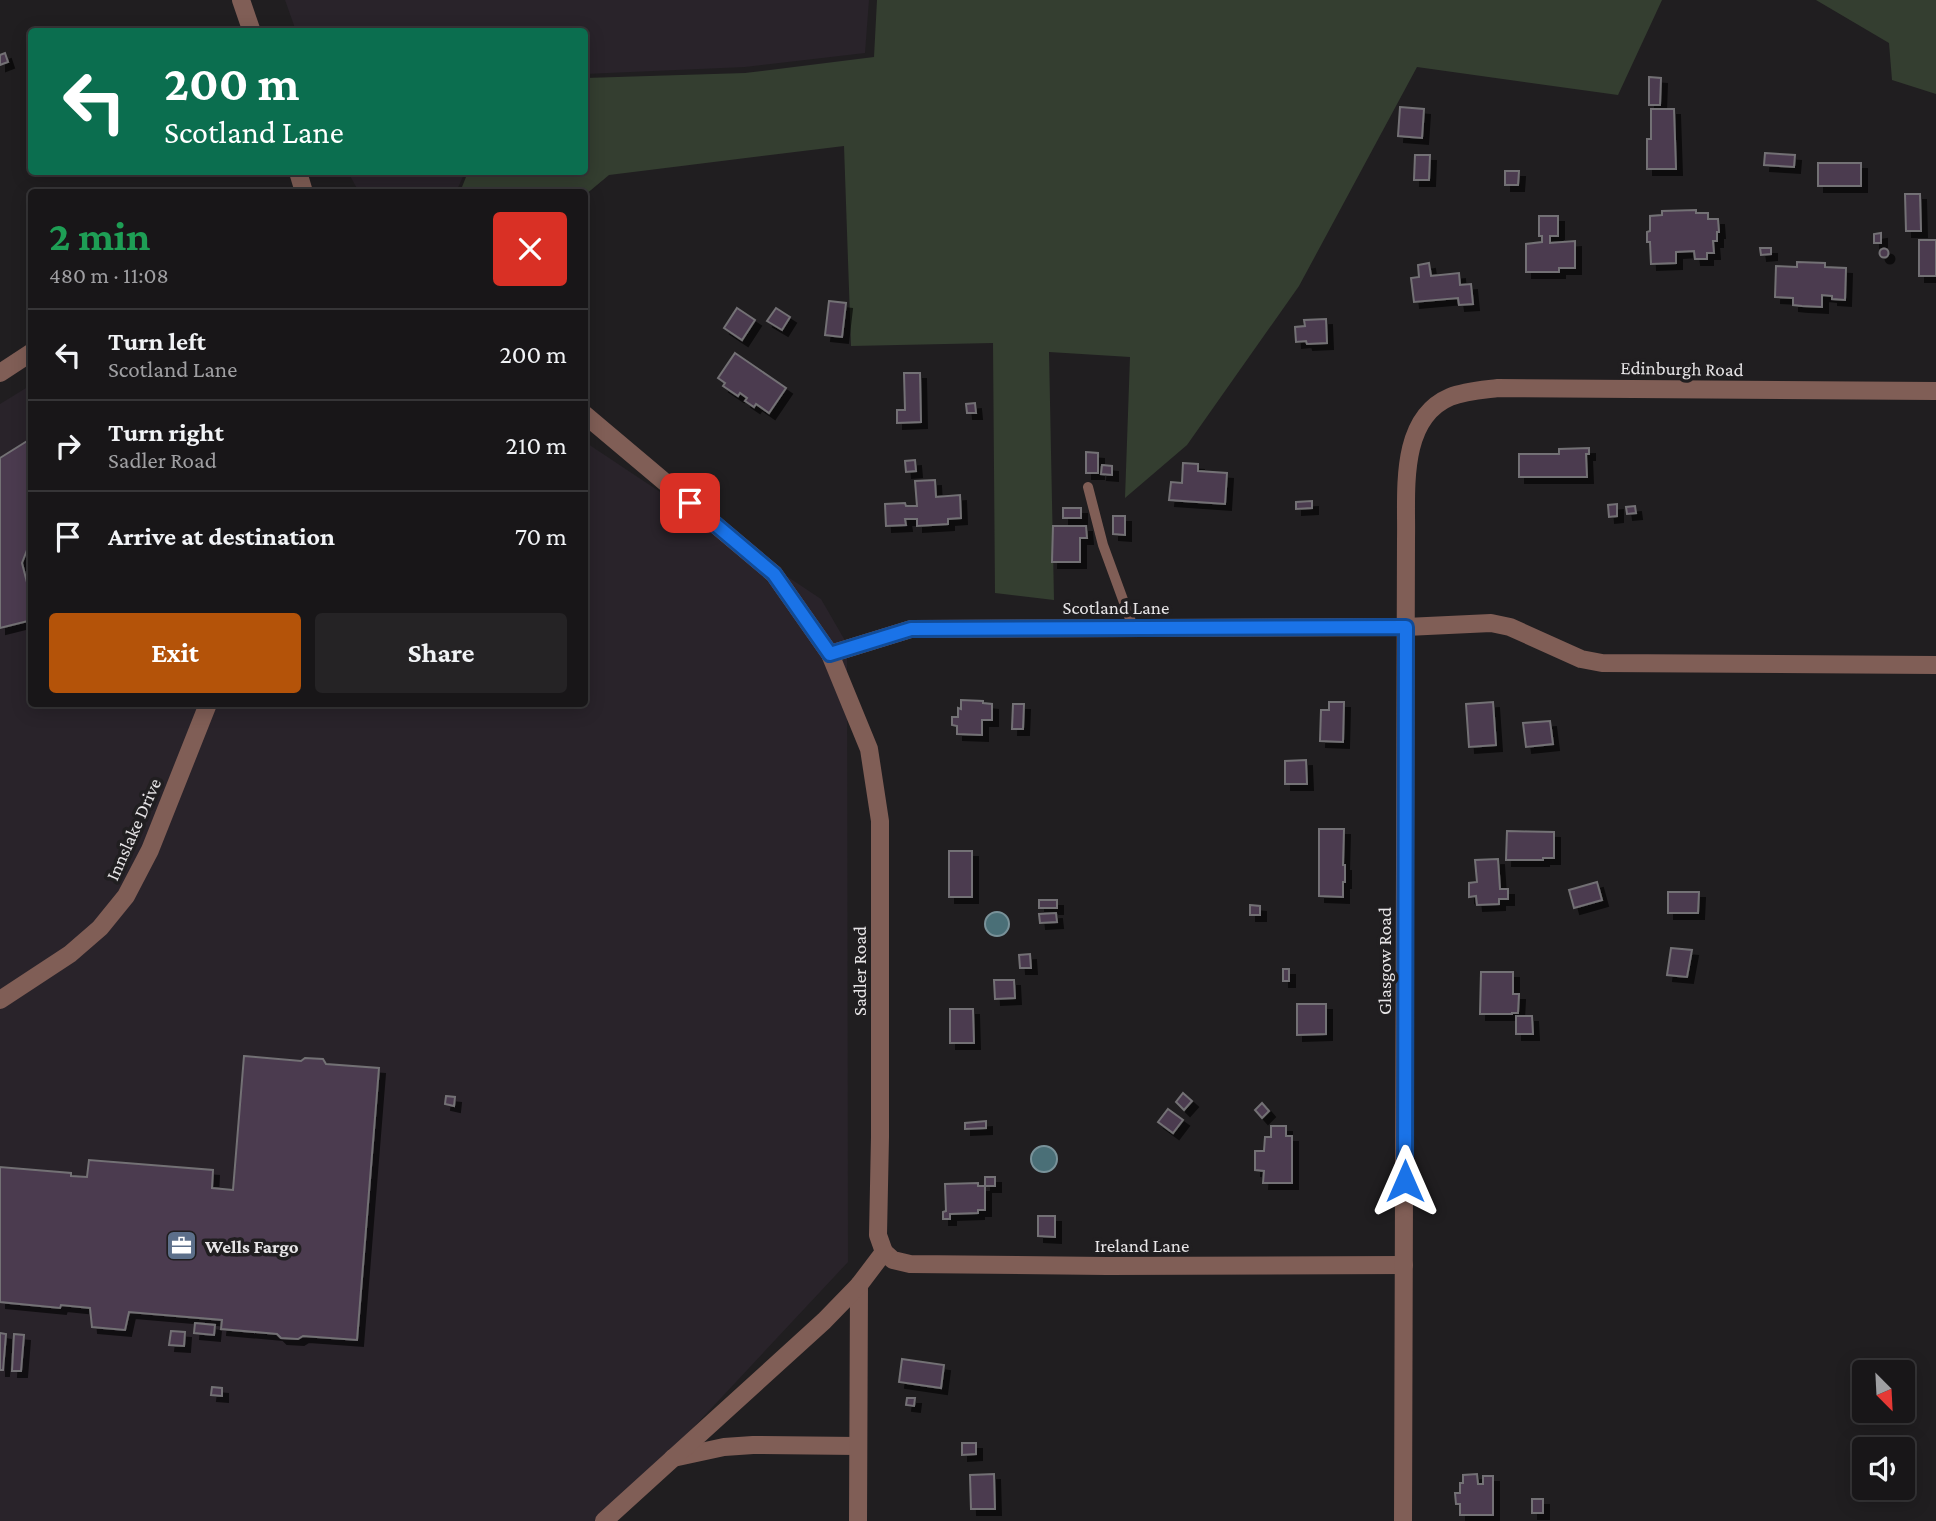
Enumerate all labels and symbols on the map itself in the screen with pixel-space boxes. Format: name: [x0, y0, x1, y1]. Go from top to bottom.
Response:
street label: Edinburgh Road: [1620, 357, 1744, 380]
pin: [660, 473, 720, 533]
street label: Scotland Lane: [1063, 597, 1169, 618]
street label: Innslake Drive: [102, 775, 165, 884]
street label: Glasgow Road: [1374, 907, 1395, 1015]
street label: Sadler Road: [849, 926, 870, 1016]
position arrow: [1368, 1144, 1442, 1218]
office icon: Wells Fargo: [165, 1229, 199, 1263]
street label: Ireland Lane: [1095, 1235, 1189, 1256]
place label: Wells Fargo: [204, 1236, 299, 1257]
north arrow: [1852, 1360, 1914, 1423]

